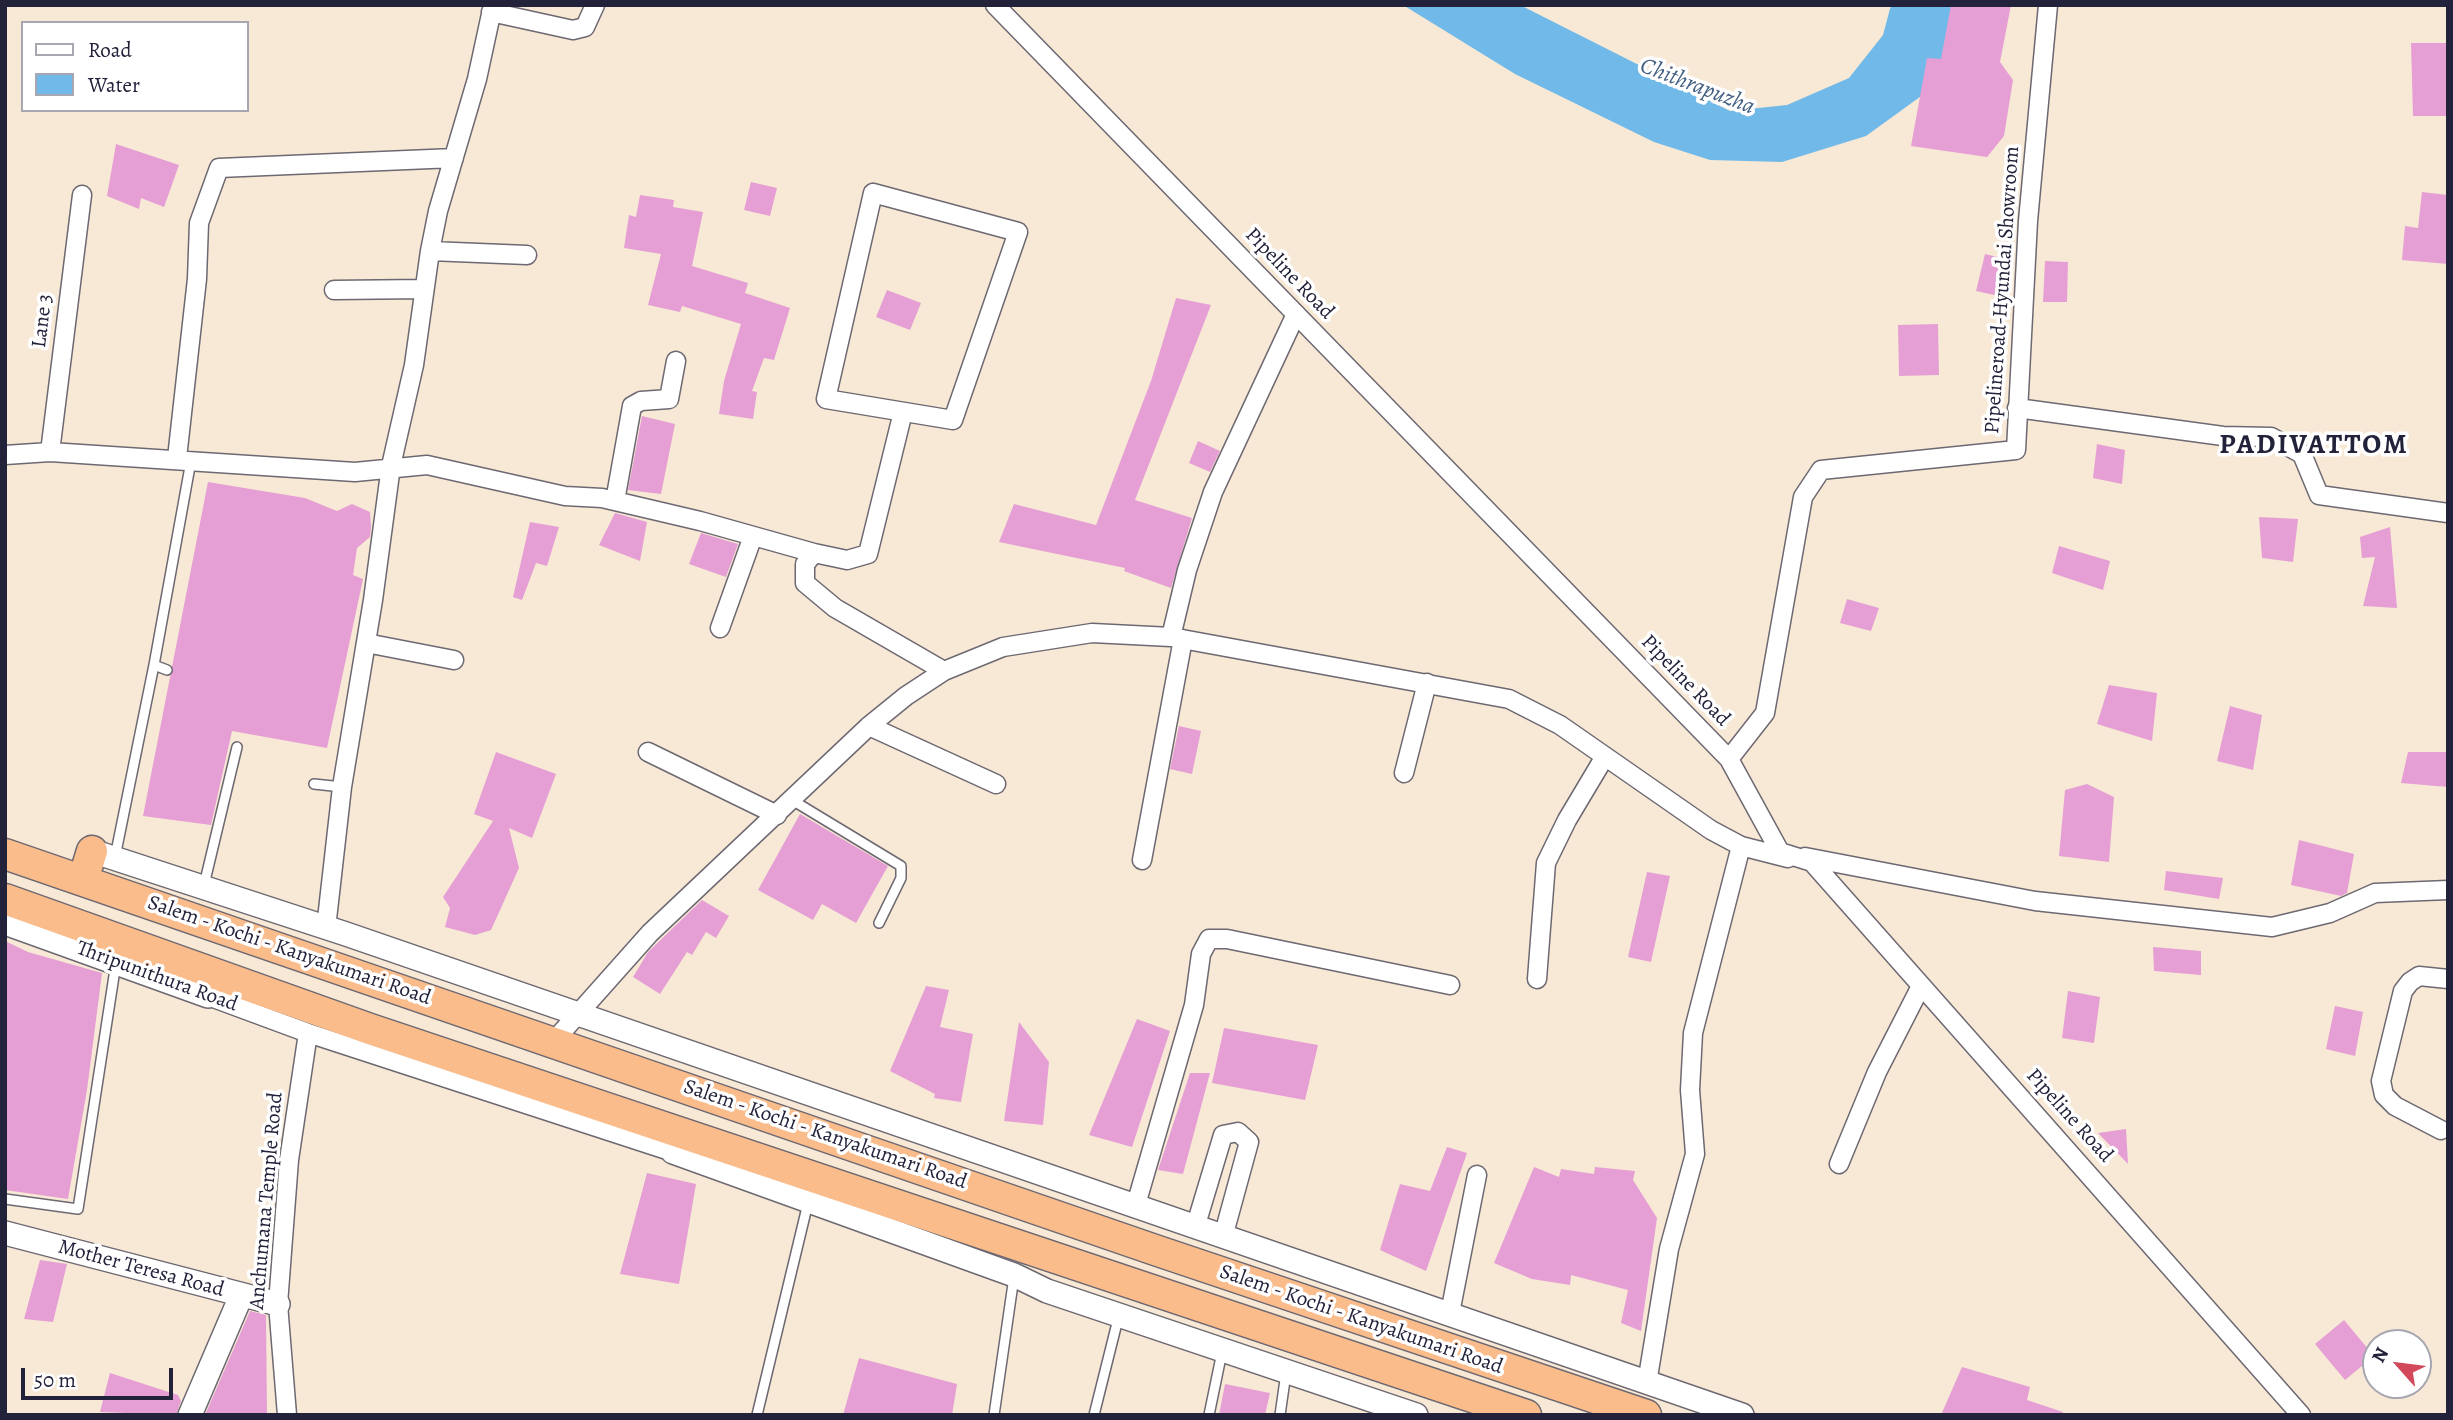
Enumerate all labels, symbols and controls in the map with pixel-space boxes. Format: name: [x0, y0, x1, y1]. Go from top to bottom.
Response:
legend: [21, 21, 248, 112]
text: Road: [88, 36, 132, 64]
water label: Chithrapuzha: [1636, 53, 1758, 121]
text: Water: [88, 71, 140, 99]
street label: Pipelineroad-Hyundai Showroom: [1980, 145, 2026, 435]
street label: Pipeline Road: [1239, 223, 1339, 325]
street label: Lane 3: [27, 293, 59, 349]
district label: PADIVATTOM: [2221, 429, 2407, 463]
street label: Pipeline Road: [1635, 630, 1735, 732]
street label: Salem - Kochi - Kanyakumari Road: [144, 891, 434, 1011]
street label: Thripunithura Road: [73, 936, 241, 1018]
street label: Pipeline Road: [2020, 1064, 2118, 1168]
street label: Salem - Kochi - Kanyakumari Road: [680, 1075, 970, 1195]
street label: Anchumana Temple Road: [245, 1091, 289, 1311]
street label: Mother Teresa Road: [55, 1235, 227, 1303]
street label: Salem - Kochi - Kanyakumari Road: [1216, 1260, 1506, 1380]
north arrow: [2362, 1329, 2432, 1399]
text: N: [2365, 1343, 2395, 1367]
scale bar: [24, 1354, 177, 1398]
text: 50 m: [34, 1366, 76, 1394]

